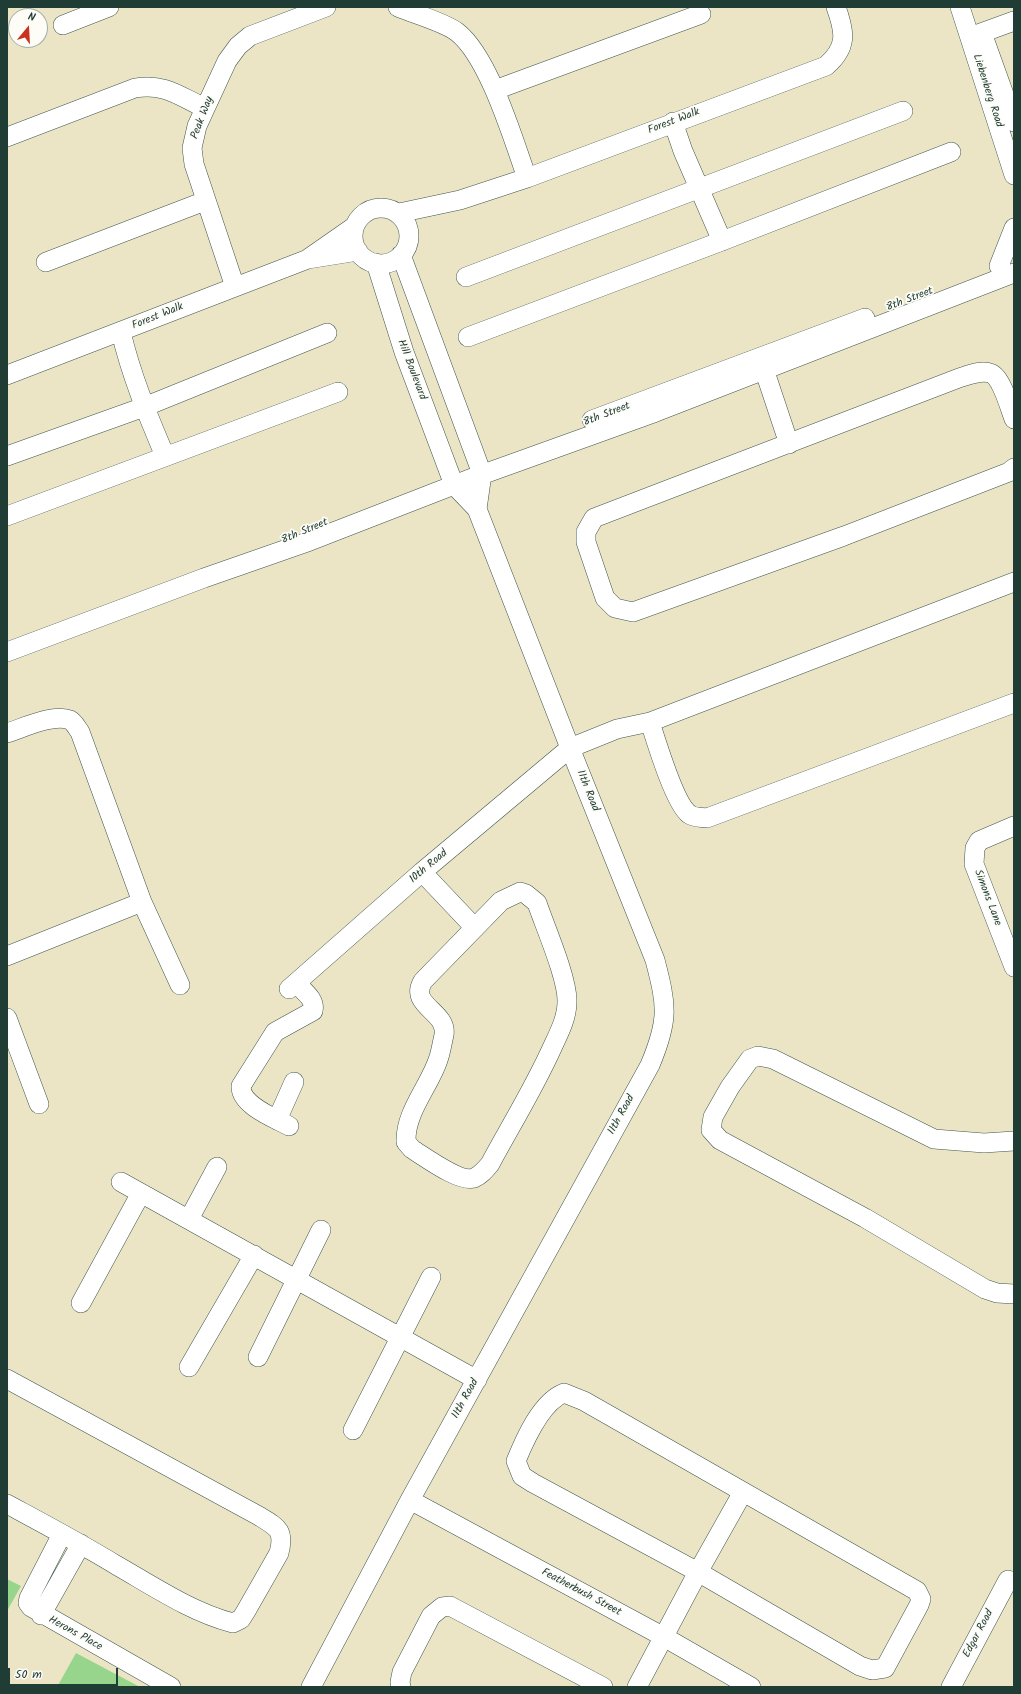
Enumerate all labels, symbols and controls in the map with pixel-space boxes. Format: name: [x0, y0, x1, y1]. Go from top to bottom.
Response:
north arrow: [8, 8, 48, 48]
text: N: [25, 8, 37, 27]
street label: Liebenberg Road: [969, 53, 1005, 129]
street label: Peak Way: [189, 95, 217, 141]
street label: Forest Walk: [646, 106, 702, 138]
street label: 8th Street: [885, 285, 935, 315]
street label: Forest Walk: [130, 301, 186, 333]
street label: Hill Boulevard: [393, 338, 429, 402]
street label: 8th Street: [582, 400, 632, 430]
street label: 8th Street: [280, 516, 330, 548]
street label: 11th Road: [573, 768, 601, 814]
street label: 10th Road: [407, 847, 451, 887]
street label: Simons Lane: [970, 868, 1004, 928]
street label: 11th Road: [606, 1093, 638, 1137]
street label: 11th Road: [450, 1377, 482, 1421]
street label: Featherbush Street: [539, 1566, 623, 1620]
street label: Edgar Road: [961, 1608, 997, 1660]
street label: Herons Place: [46, 1614, 104, 1654]
scale bar: [10, 1660, 120, 1686]
text: 50 m: [15, 1665, 42, 1684]

